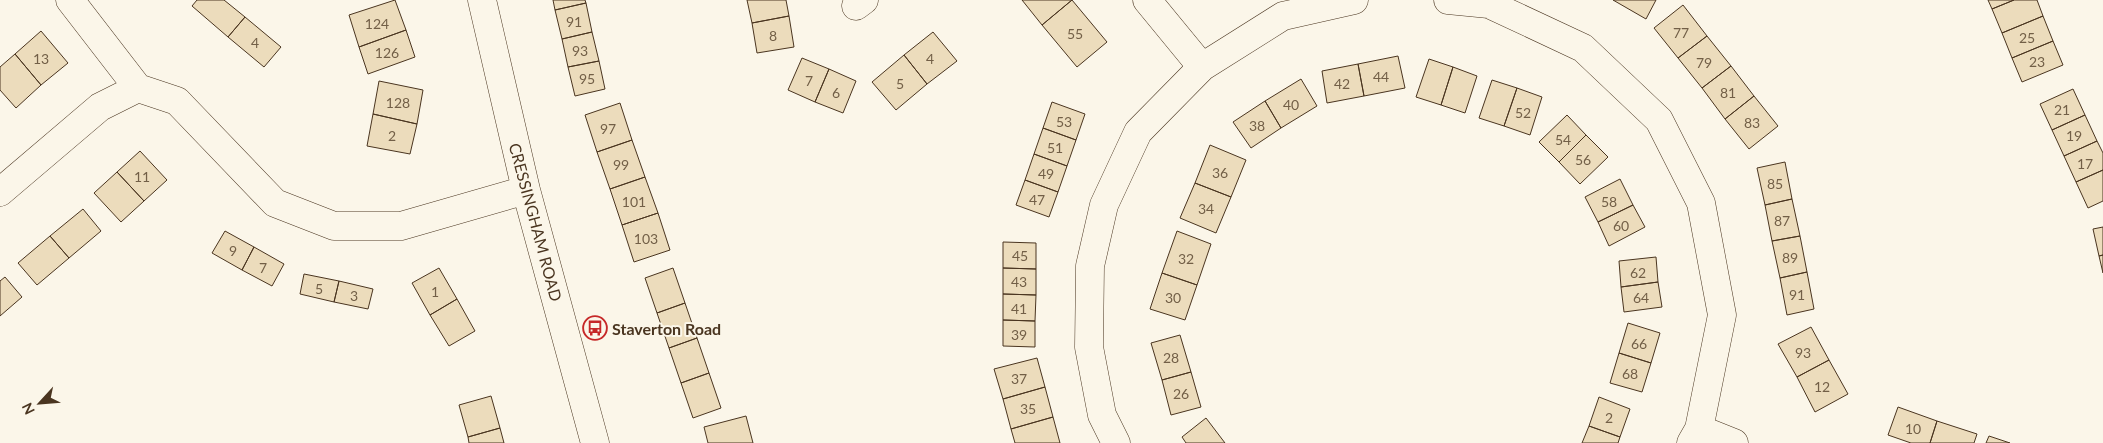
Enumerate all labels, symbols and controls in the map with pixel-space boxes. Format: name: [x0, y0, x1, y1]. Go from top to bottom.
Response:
house number: 91: [566, 13, 582, 30]
house number: 124: [365, 15, 389, 32]
house number: 77: [1673, 24, 1689, 41]
house number: 55: [1067, 25, 1083, 42]
house number: 8: [769, 27, 777, 44]
house number: 25: [2019, 29, 2035, 46]
house number: 4: [251, 34, 259, 51]
house number: 93: [572, 42, 588, 59]
house number: 126: [375, 44, 399, 61]
house number: 13: [33, 50, 49, 67]
house number: 4: [926, 50, 934, 67]
house number: 23: [2029, 53, 2045, 70]
house number: 79: [1696, 54, 1712, 71]
house number: 44: [1373, 68, 1389, 85]
house number: 95: [579, 70, 595, 87]
house number: 7: [805, 72, 813, 89]
house number: 5: [896, 75, 904, 92]
house number: 42: [1334, 75, 1350, 92]
house number: 6: [832, 84, 840, 101]
house number: 81: [1720, 84, 1736, 101]
house number: 128: [386, 94, 410, 111]
house number: 40: [1283, 96, 1299, 113]
house number: 21: [2054, 101, 2070, 118]
house number: 52: [1515, 104, 1531, 121]
house number: 53: [1056, 113, 1072, 130]
house number: 83: [1744, 114, 1760, 131]
house number: 38: [1249, 117, 1265, 134]
house number: 97: [600, 120, 616, 137]
house number: 2: [388, 127, 396, 144]
house number: 19: [2066, 127, 2082, 144]
house number: 54: [1555, 131, 1571, 148]
house number: 51: [1047, 139, 1063, 156]
street label: CRESSINGHAM ROAD: [506, 141, 566, 303]
house number: 56: [1575, 151, 1591, 168]
house number: 17: [2077, 155, 2093, 172]
house number: 99: [613, 156, 629, 173]
house number: 36: [1212, 164, 1228, 181]
house number: 49: [1038, 165, 1054, 182]
house number: 11: [134, 168, 150, 185]
house number: 85: [1767, 175, 1783, 192]
house number: 47: [1029, 191, 1045, 208]
house number: 101: [622, 193, 646, 210]
house number: 58: [1601, 193, 1617, 210]
house number: 34: [1198, 200, 1214, 217]
house number: 87: [1774, 212, 1790, 229]
house number: 60: [1613, 217, 1629, 234]
house number: 103: [634, 230, 658, 247]
house number: 9: [229, 242, 237, 259]
house number: 45: [1012, 247, 1028, 264]
house number: 89: [1782, 249, 1798, 266]
house number: 32: [1178, 250, 1194, 267]
house number: 7: [259, 259, 267, 276]
house number: 62: [1630, 264, 1646, 281]
house number: 43: [1011, 273, 1027, 290]
house number: 5: [315, 280, 323, 297]
house number: 1: [431, 283, 439, 300]
house number: 91: [1789, 286, 1805, 303]
house number: 3: [350, 287, 358, 304]
house number: 30: [1165, 289, 1181, 306]
house number: 64: [1633, 289, 1649, 306]
house number: 41: [1011, 300, 1027, 317]
bus stop icon: Staverton Road: [582, 315, 608, 341]
place label: Staverton Road: [612, 319, 721, 338]
house number: 39: [1011, 326, 1027, 343]
house number: 66: [1631, 335, 1647, 352]
house number: 93: [1795, 344, 1811, 361]
house number: 28: [1163, 349, 1179, 366]
house number: 68: [1622, 365, 1638, 382]
house number: 37: [1011, 370, 1027, 387]
north arrow: [15, 378, 65, 428]
house number: 12: [1814, 378, 1830, 395]
house number: 26: [1173, 385, 1189, 402]
text: N: [18, 400, 38, 417]
house number: 35: [1020, 400, 1036, 417]
house number: 2: [1605, 409, 1613, 426]
house number: 10: [1905, 420, 1921, 437]

